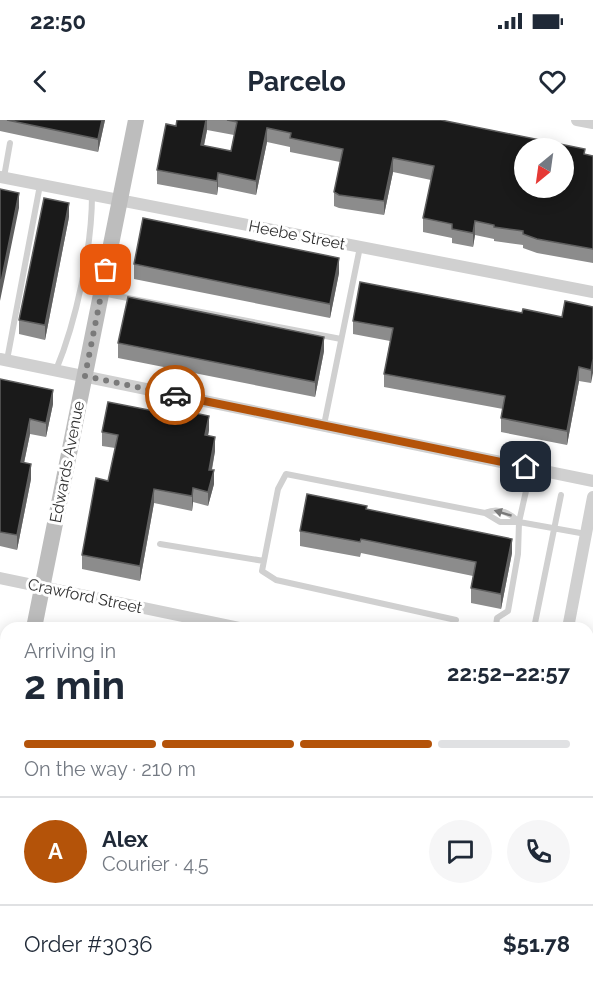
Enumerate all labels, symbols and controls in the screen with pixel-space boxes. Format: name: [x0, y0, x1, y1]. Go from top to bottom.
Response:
text: 22:50: [30, 8, 86, 34]
icon: back: [24, 65, 57, 98]
icon: heart: [536, 65, 569, 98]
text: Parcelo: [247, 66, 346, 97]
north arrow: [514, 138, 574, 198]
map controls: [514, 138, 574, 198]
street label: Heebe Street: [247, 216, 348, 254]
pin: [80, 244, 131, 295]
icon: bag: [89, 253, 122, 286]
courier: [145, 365, 205, 425]
icon: car: [159, 379, 192, 412]
street label: Edwards Avenue: [46, 399, 88, 525]
pin: [500, 441, 551, 492]
icon: home: [509, 450, 542, 483]
one-way arrow: [494, 508, 512, 517]
street label: Crawford Street: [26, 575, 145, 618]
text: Arriving in: [24, 639, 116, 663]
text: 22:52–22:57: [447, 660, 570, 686]
text: 2 min: [24, 662, 125, 708]
text: On the way · 210 m: [24, 757, 196, 781]
button: chat: [429, 820, 492, 883]
button: phone: [507, 820, 570, 883]
text: Alex: [102, 826, 148, 852]
text: A: [48, 838, 63, 864]
text: Courier · 4.5: [102, 852, 209, 876]
text: Order #3036: [24, 931, 152, 957]
text: $51.78: [503, 931, 570, 957]

